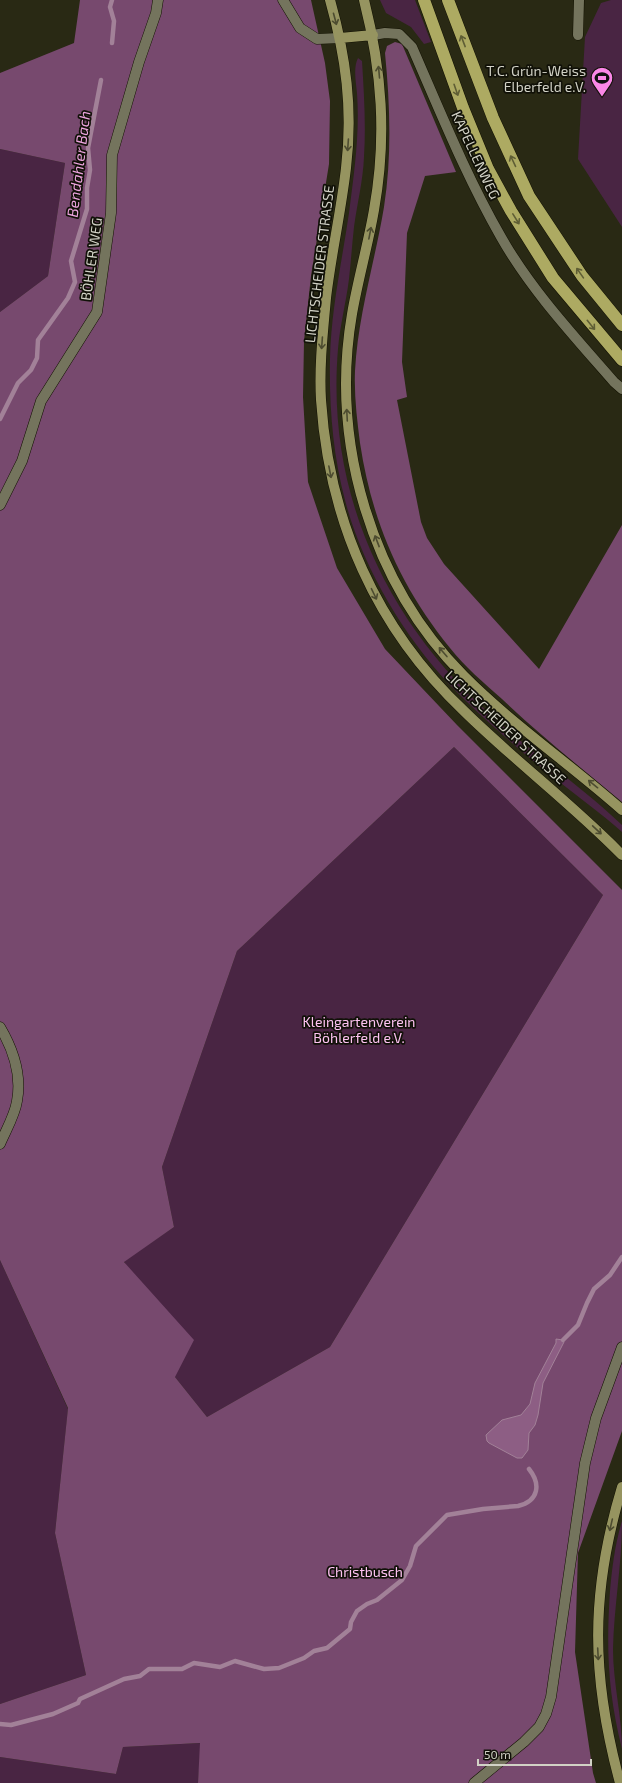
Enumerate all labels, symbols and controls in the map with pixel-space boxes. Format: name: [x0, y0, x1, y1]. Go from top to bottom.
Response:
one-way arrow: [332, 12, 339, 25]
one-way arrow: [459, 35, 467, 47]
place label: T.C. Grün-Weiss Elberfeld e.V.: [486, 62, 586, 95]
sports icon: T.C. Grün-Weiss Elberfeld e.V.: [589, 65, 615, 98]
one-way arrow: [375, 66, 382, 79]
one-way arrow: [453, 83, 460, 96]
street label: KAPELLENWEG: [448, 108, 504, 202]
water label: Bendahler Bach: [63, 110, 93, 218]
one-way arrow: [344, 138, 351, 151]
one-way arrow: [509, 155, 516, 167]
street label: LICHTSCHEIDER STRASSE: [301, 184, 337, 344]
one-way arrow: [512, 213, 520, 224]
street label: BÖHLER WEG: [77, 216, 105, 302]
one-way arrow: [366, 227, 374, 240]
one-way arrow: [576, 268, 584, 279]
one-way arrow: [587, 319, 596, 330]
one-way arrow: [319, 336, 326, 349]
one-way arrow: [344, 409, 351, 422]
one-way arrow: [326, 465, 334, 478]
one-way arrow: [372, 535, 380, 547]
one-way arrow: [371, 587, 378, 599]
one-way arrow: [438, 647, 447, 658]
street label: LICHTSCHEIDER STRASSE: [442, 667, 570, 787]
one-way arrow: [587, 780, 598, 789]
one-way arrow: [592, 825, 602, 835]
park label: Kleingartenverein Böhlerfeld e.V.: [303, 1013, 416, 1046]
one-way arrow: [607, 1518, 615, 1531]
park label: Christbusch: [327, 1563, 403, 1580]
one-way arrow: [595, 1647, 602, 1660]
scale bar: [478, 1741, 591, 1767]
text: 50 m: [484, 1747, 511, 1761]

